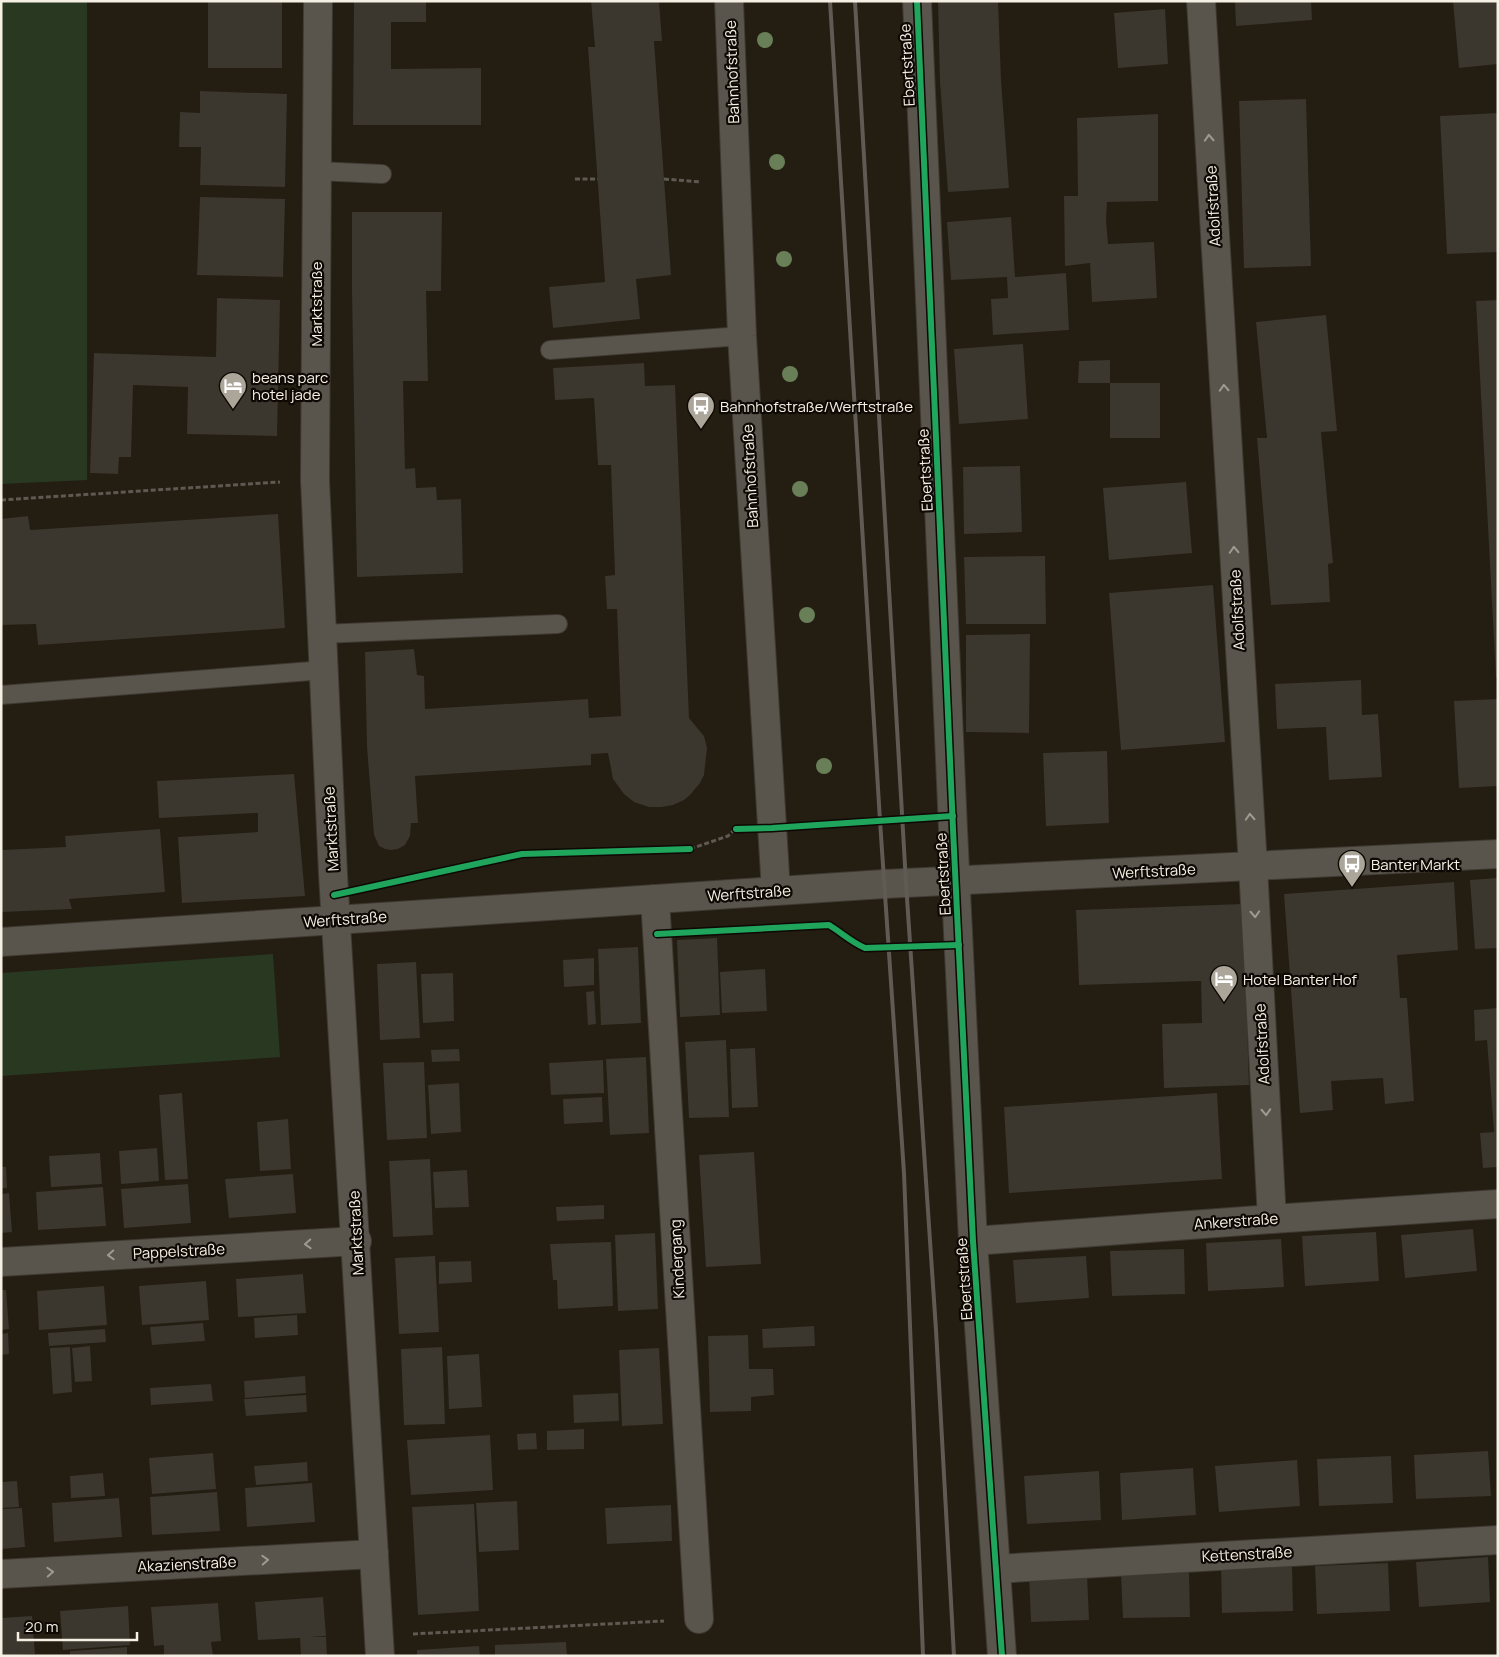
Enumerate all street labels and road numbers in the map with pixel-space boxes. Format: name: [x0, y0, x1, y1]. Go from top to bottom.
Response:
street label: Bahnhofstraße: [720, 20, 744, 124]
street label: Ebertstraße: [894, 23, 920, 107]
street label: Adolfstraße: [1200, 165, 1226, 247]
street label: Marktstraße: [306, 261, 327, 346]
street label: Bahnhofstraße: [737, 424, 763, 528]
street label: Ebertstraße: [912, 428, 938, 512]
street label: Adolfstraße: [1224, 569, 1250, 651]
street label: Marktstraße: [318, 786, 344, 872]
street label: Ebertstraße: [930, 832, 956, 916]
street label: Werftstraße: [1112, 858, 1197, 884]
street label: Werftstraße: [707, 880, 792, 906]
street label: Werftstraße: [303, 906, 388, 932]
street label: Adolfstraße: [1249, 1003, 1275, 1085]
street label: Marktstraße: [343, 1190, 369, 1276]
street label: Ankerstraße: [1193, 1208, 1279, 1234]
street label: Kindergang: [664, 1219, 690, 1299]
street label: Ebertstraße: [951, 1237, 977, 1321]
street label: Pappelstraße: [132, 1238, 226, 1264]
street label: Kettenstraße: [1201, 1541, 1293, 1567]
street label: Akazienstraße: [137, 1551, 237, 1577]

